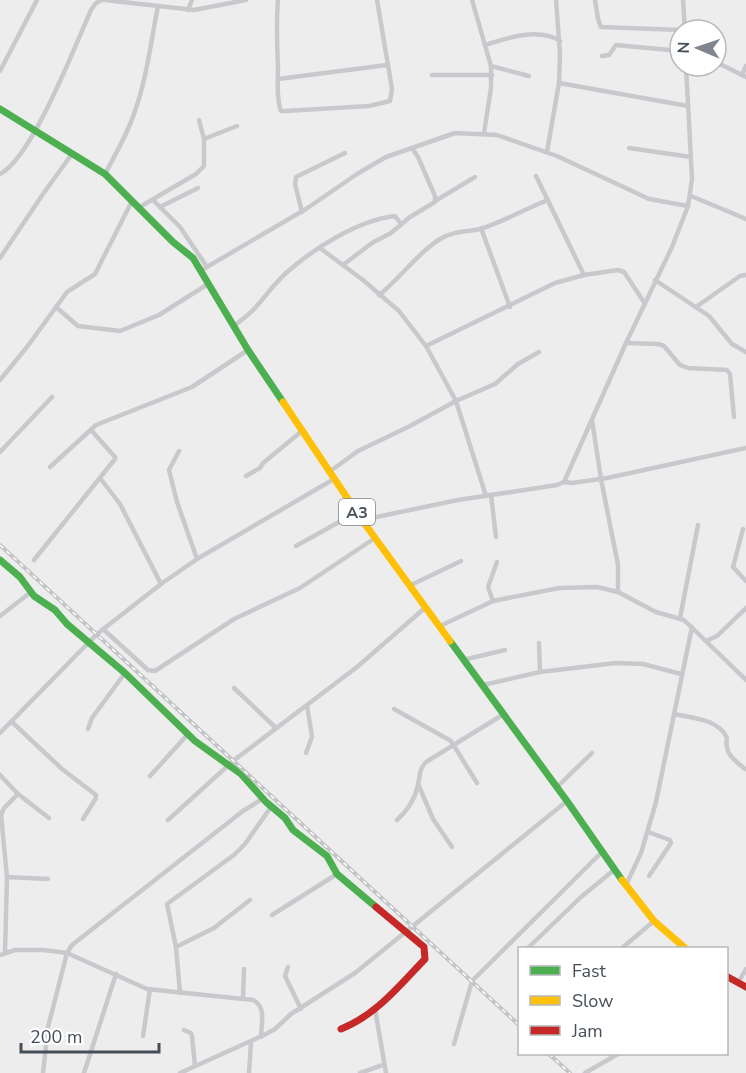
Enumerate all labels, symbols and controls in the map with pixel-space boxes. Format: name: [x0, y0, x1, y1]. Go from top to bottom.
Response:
north arrow: [668, 18, 728, 78]
text: N: [673, 41, 695, 54]
road number: A3: [339, 499, 375, 525]
legend: [518, 947, 728, 1055]
text: Fast: [572, 959, 607, 983]
text: Slow: [572, 989, 613, 1013]
scale bar: [21, 1016, 159, 1054]
text: Jam: [571, 1019, 603, 1043]
text: 200 m: [30, 1025, 82, 1049]

